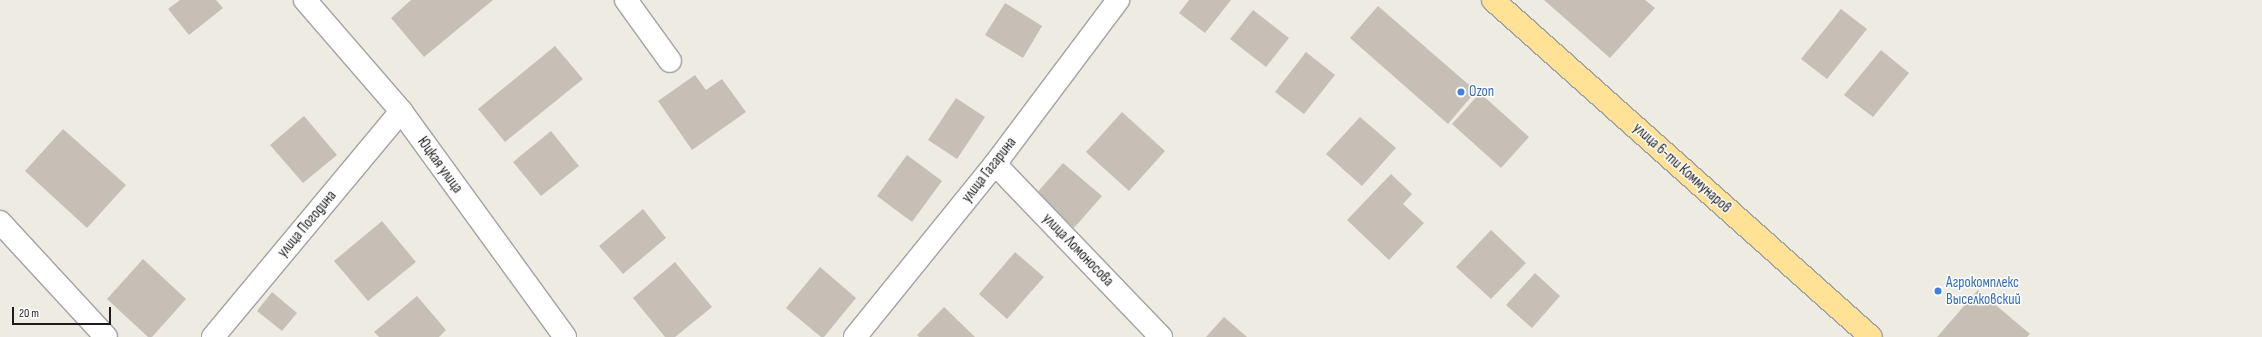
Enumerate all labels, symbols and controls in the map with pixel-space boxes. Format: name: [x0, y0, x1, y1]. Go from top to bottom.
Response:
place label: Ozon: [1469, 83, 1494, 101]
marker: Ozon: [1456, 87, 1466, 97]
street label: улица 6-ти Коммунаров: [1629, 119, 1735, 217]
street label: Юцкая улица: [414, 133, 466, 197]
street label: улица Гагарина: [958, 134, 1020, 206]
street label: улица Погодина: [274, 187, 340, 261]
street label: улица Ломоносова: [1039, 210, 1117, 290]
place label: Агрокомплекс Выселковский: [1946, 273, 2021, 308]
marker: Агрокомплекс Выселковский: [1933, 286, 1943, 296]
scale bar: [14, 299, 113, 325]
text: 20 m: [19, 306, 39, 321]

